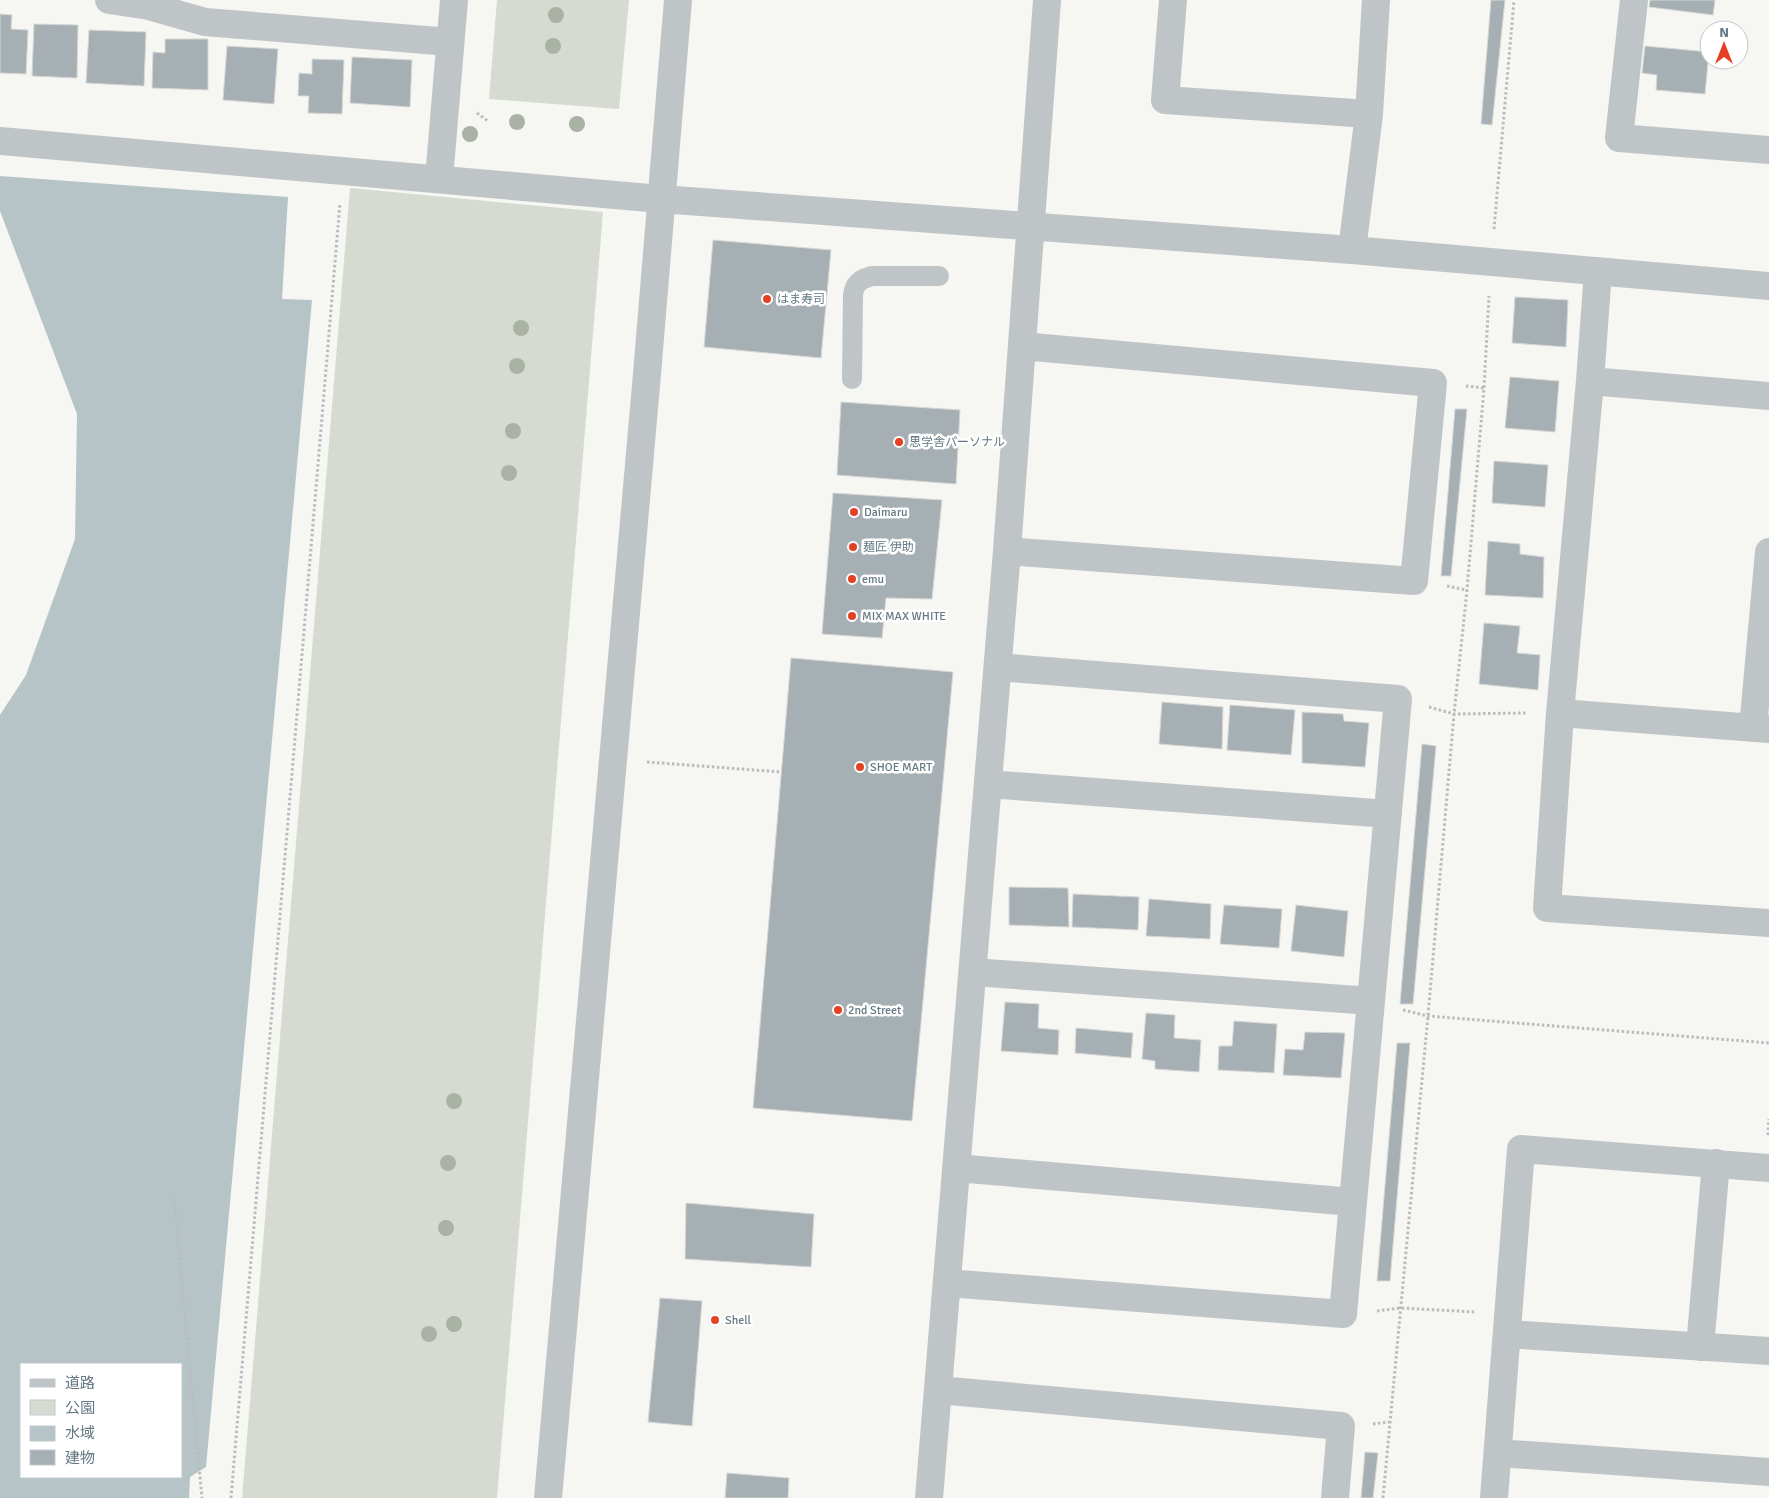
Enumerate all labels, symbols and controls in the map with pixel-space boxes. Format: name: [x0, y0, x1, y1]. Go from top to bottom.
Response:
north arrow: [1699, 20, 1749, 70]
text: N: [1719, 24, 1729, 41]
place label: はま寿司: [777, 292, 825, 307]
marker: はま寿司: [761, 293, 773, 305]
place label: 思学舎パーソナル: [909, 435, 1005, 450]
marker: 思学舎パーソナル: [893, 436, 905, 448]
place label: Daimaru: [864, 505, 908, 520]
marker: Daimaru: [848, 506, 860, 518]
place label: 麺匠 伊助: [863, 540, 914, 555]
marker: 麺匠 伊助: [847, 541, 859, 553]
place label: emu: [862, 572, 884, 587]
marker: emu: [846, 573, 858, 585]
place label: MIX MAX WHITE: [862, 609, 946, 624]
marker: MIX MAX WHITE: [846, 610, 858, 622]
place label: SHOE MART: [870, 760, 932, 775]
marker: SHOE MART: [854, 761, 866, 773]
place label: 2nd Street: [848, 1003, 901, 1018]
marker: 2nd Street: [832, 1004, 844, 1016]
place label: Shell: [725, 1313, 752, 1328]
marker: Shell: [709, 1314, 721, 1326]
legend: [20, 1363, 182, 1478]
text: 道路: [65, 1374, 95, 1392]
text: 公園: [65, 1399, 95, 1417]
text: 水域: [65, 1424, 95, 1442]
text: 建物: [65, 1449, 95, 1467]

